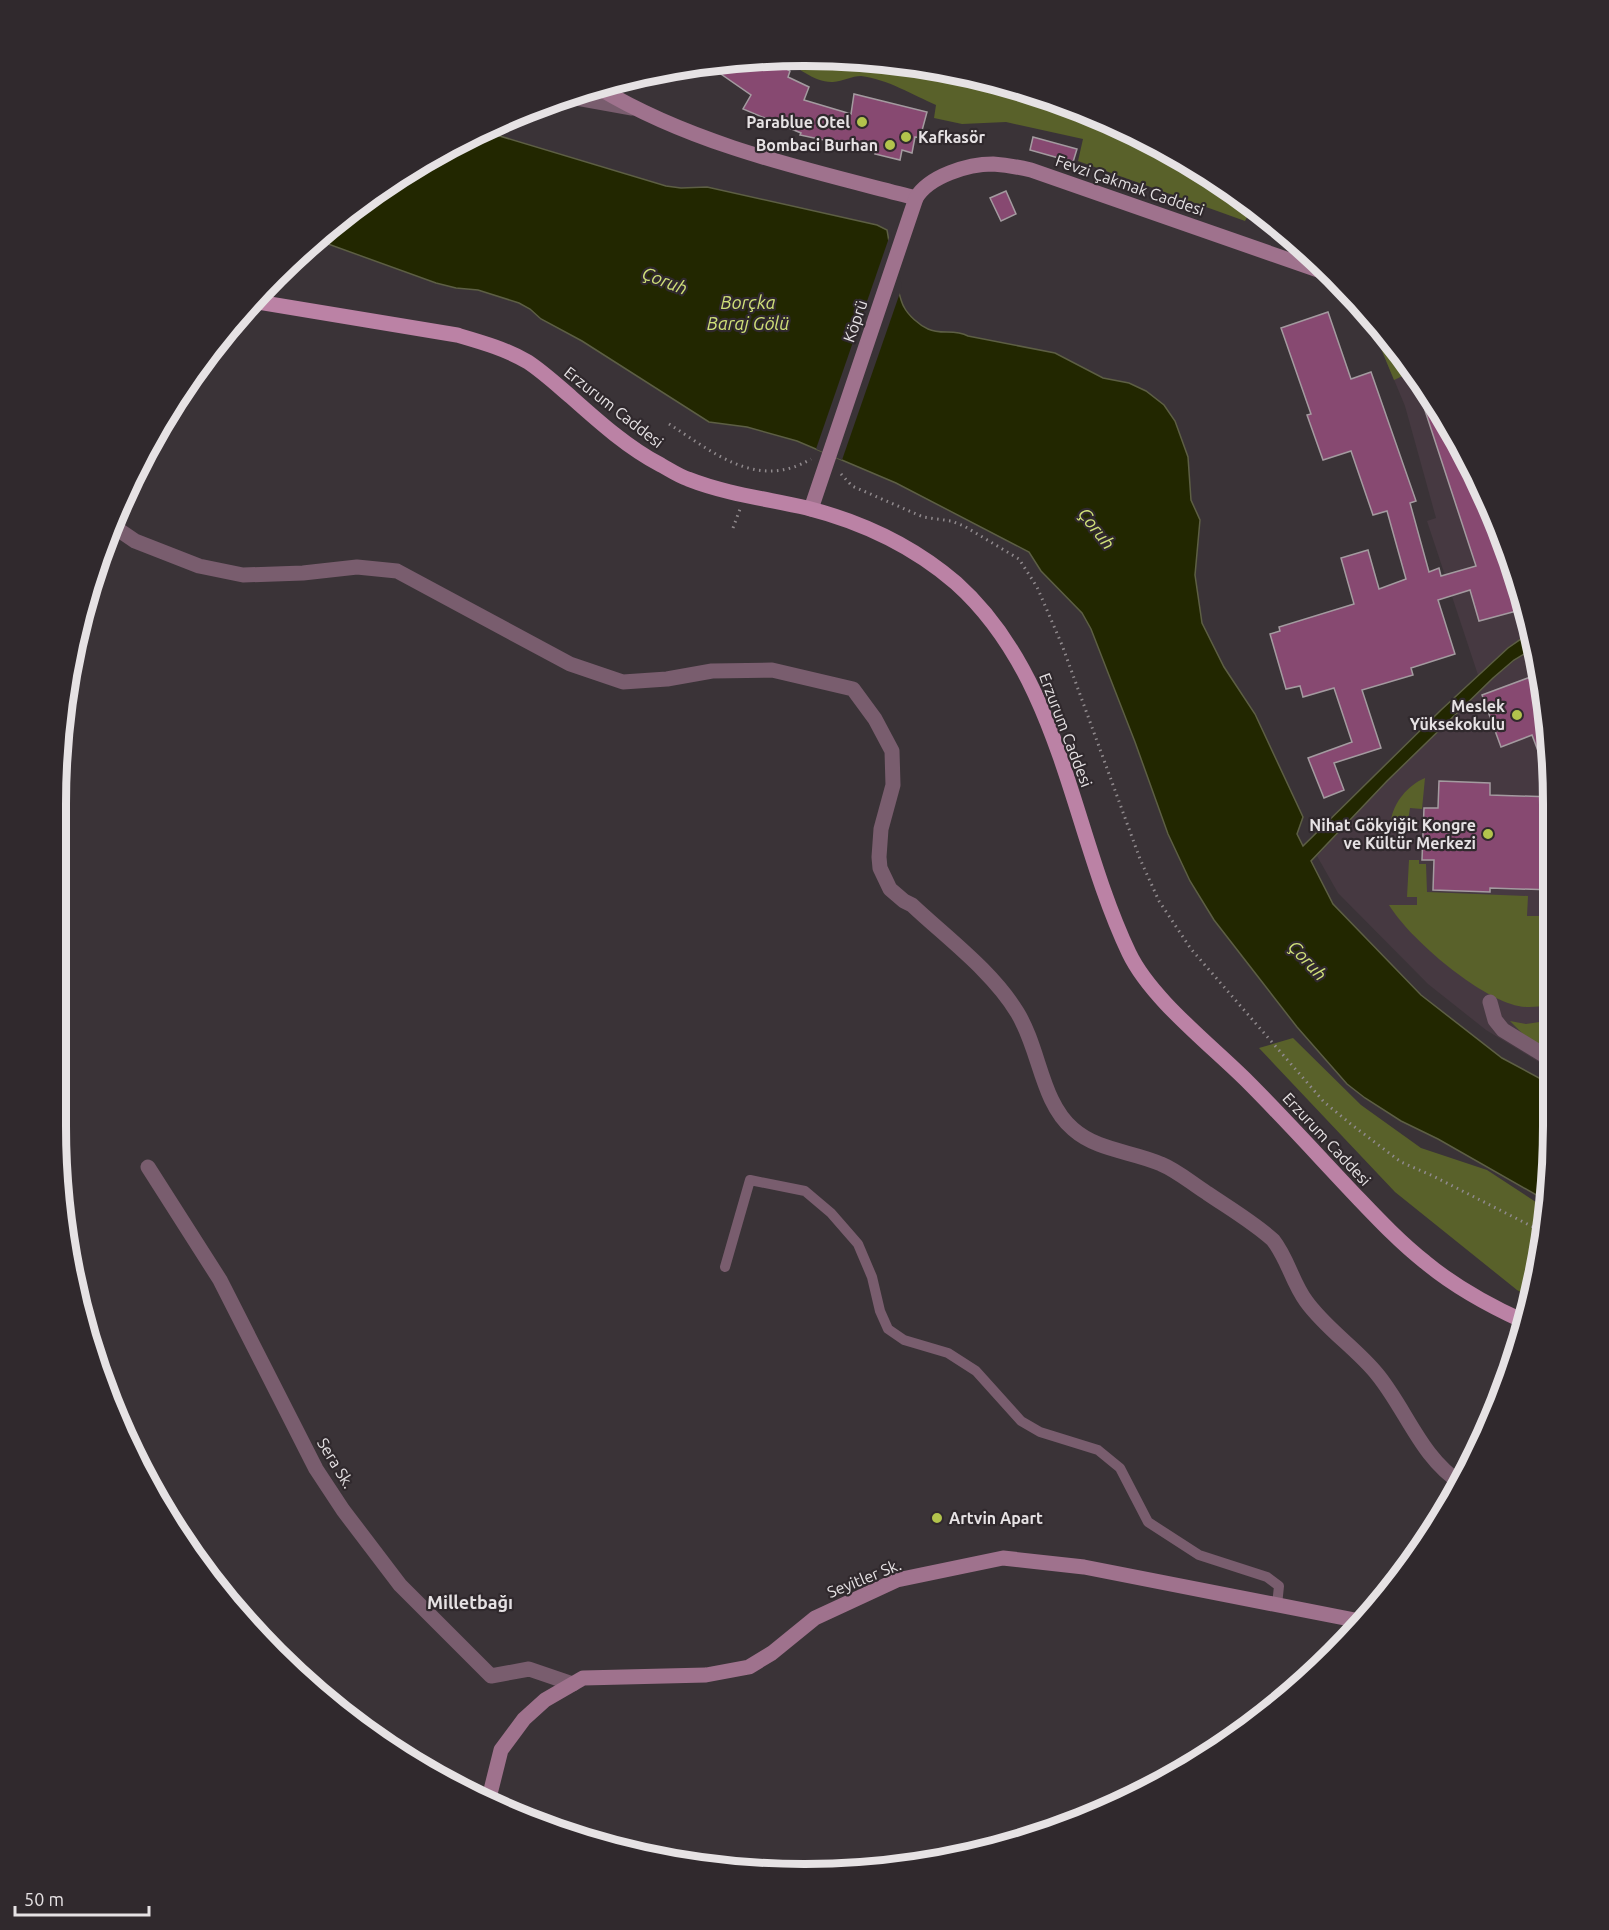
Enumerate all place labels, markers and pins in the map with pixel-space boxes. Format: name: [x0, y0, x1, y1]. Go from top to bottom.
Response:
place label: Parablue Otel: [746, 113, 850, 131]
marker: Parablue Otel: [855, 115, 869, 129]
place label: Kafkasör: [918, 128, 986, 146]
marker: Kafkasör: [899, 130, 913, 144]
place label: Bombaci Burhan: [756, 136, 878, 154]
marker: Bombaci Burhan: [883, 138, 897, 152]
place label: Meslek Yüksekokulu: [1410, 697, 1505, 733]
marker: Meslek Yüksekokulu: [1510, 708, 1524, 722]
place label: Nihat Gökyiğit Kongre ve Kültür Merkezi: [1309, 816, 1476, 852]
marker: Nihat Gökyiğit Kongre ve Kültür Merkezi: [1481, 827, 1495, 841]
place label: Artvin Apart: [949, 1509, 1043, 1527]
marker: Artvin Apart: [930, 1511, 944, 1525]

